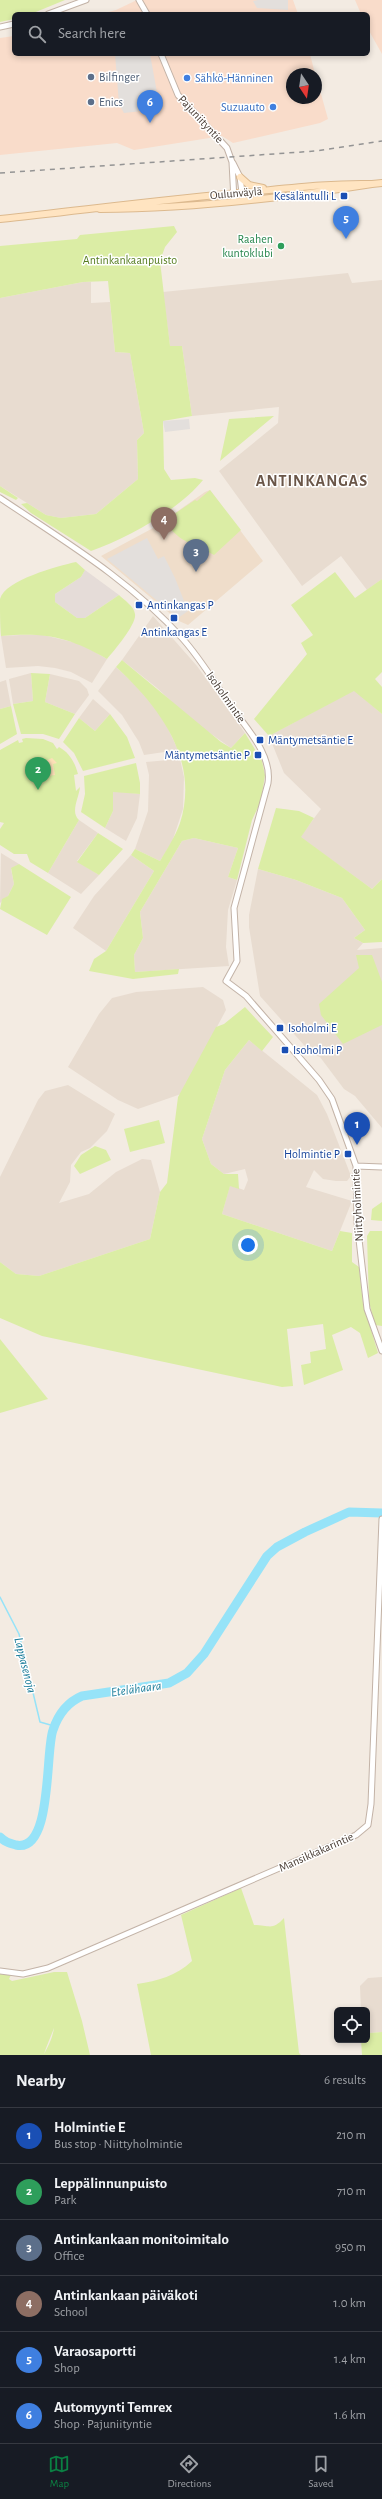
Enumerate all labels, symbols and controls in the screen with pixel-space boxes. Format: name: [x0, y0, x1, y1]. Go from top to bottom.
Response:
search box: [12, 12, 370, 56]
icon: search: [26, 23, 48, 45]
text: Search here: [58, 26, 126, 41]
north arrow: [286, 68, 322, 104]
place label: Bilfinger: [99, 71, 140, 83]
marker: Bilfinger: [86, 72, 96, 82]
place label: Sähkö-Hänninen: [195, 72, 273, 84]
marker: Sähkö-Hänninen: [182, 73, 192, 83]
pin: 6: [137, 90, 163, 123]
street label: Pajuniityntie: [175, 93, 226, 146]
place label: Enics: [99, 96, 123, 108]
marker: Enics: [86, 97, 96, 107]
place label: Suzuauto: [221, 101, 265, 113]
marker: Suzuauto: [268, 102, 278, 112]
street label: Oulunväylä: [209, 185, 263, 202]
place label: Kesäläntulli L: [274, 190, 336, 202]
marker: Kesäläntulli L: [339, 191, 349, 201]
pin: 5: [333, 206, 359, 239]
place label: Raahen kuntoklubi: [222, 233, 273, 259]
marker: Raahen kuntoklubi: [276, 241, 286, 251]
park label: Antinkankaanpuisto: [83, 254, 177, 266]
district label: ANTINKANGAS: [256, 473, 368, 489]
pin: 4: [151, 507, 177, 540]
pin: 3: [183, 539, 209, 572]
place label: Antinkangas P: [147, 599, 214, 611]
marker: Antinkangas P: [134, 600, 144, 610]
marker: Antinkangas E: [169, 613, 179, 623]
place label: Antinkangas E: [141, 626, 207, 638]
street label: Isoholmintie: [204, 669, 248, 725]
place label: Mäntymetsäntie E: [268, 734, 353, 747]
marker: Mäntymetsäntie E: [255, 735, 265, 745]
place label: Mäntymetsäntie P: [165, 749, 250, 762]
marker: Mäntymetsäntie P: [253, 750, 263, 760]
pin: 2: [25, 757, 51, 790]
place label: Isoholmi E: [288, 1022, 337, 1034]
marker: Isoholmi E: [275, 1023, 285, 1033]
place label: Isoholmi P: [293, 1044, 342, 1056]
marker: Isoholmi P: [280, 1045, 290, 1055]
pin: 1: [344, 1112, 370, 1145]
place label: Holmintie P: [284, 1148, 340, 1160]
marker: Holmintie P: [343, 1149, 353, 1159]
street label: Niittyholmintie: [349, 1168, 366, 1242]
your location: [238, 1235, 258, 1255]
water label: Lappasenoja: [11, 1636, 38, 1695]
water label: Etelähaara: [110, 1679, 163, 1699]
street label: Mansikkakarintie: [277, 1830, 355, 1874]
map controls: [334, 2007, 370, 2043]
button: locate: [334, 2007, 370, 2043]
text: Nearby: [16, 2072, 66, 2089]
text: 6 results: [324, 2074, 366, 2087]
text: Holmintie E: [54, 2120, 125, 2135]
text: 1: [27, 2129, 31, 2142]
text: 210 m: [336, 2129, 366, 2142]
text: Bus stop · Niittyholmintie: [54, 2138, 183, 2151]
text: Leppälinnunpuisto: [54, 2176, 167, 2191]
text: 2: [26, 2185, 32, 2198]
text: 710 m: [337, 2185, 366, 2198]
text: Park: [54, 2194, 76, 2207]
text: Antinkankaan monitoimitalo: [54, 2232, 229, 2247]
text: 3: [26, 2241, 32, 2254]
text: 950 m: [335, 2241, 366, 2254]
text: Office: [54, 2250, 84, 2263]
text: Antinkankaan päiväkoti: [54, 2288, 198, 2303]
text: 4: [26, 2297, 32, 2310]
text: 1.0 km: [333, 2297, 366, 2310]
text: School: [54, 2306, 88, 2319]
text: Varaosaportti: [54, 2344, 136, 2359]
text: 5: [26, 2353, 32, 2366]
text: 1.4 km: [334, 2353, 366, 2366]
text: Shop: [54, 2362, 80, 2375]
text: Automyynti Temrex: [54, 2400, 172, 2415]
text: 6: [26, 2409, 32, 2422]
text: 1.6 km: [334, 2409, 366, 2422]
text: Shop · Pajuniityntie: [54, 2418, 152, 2431]
tab: Map: [48, 2453, 70, 2490]
tab: Directions: [167, 2453, 211, 2490]
tab: Saved: [308, 2453, 333, 2490]

